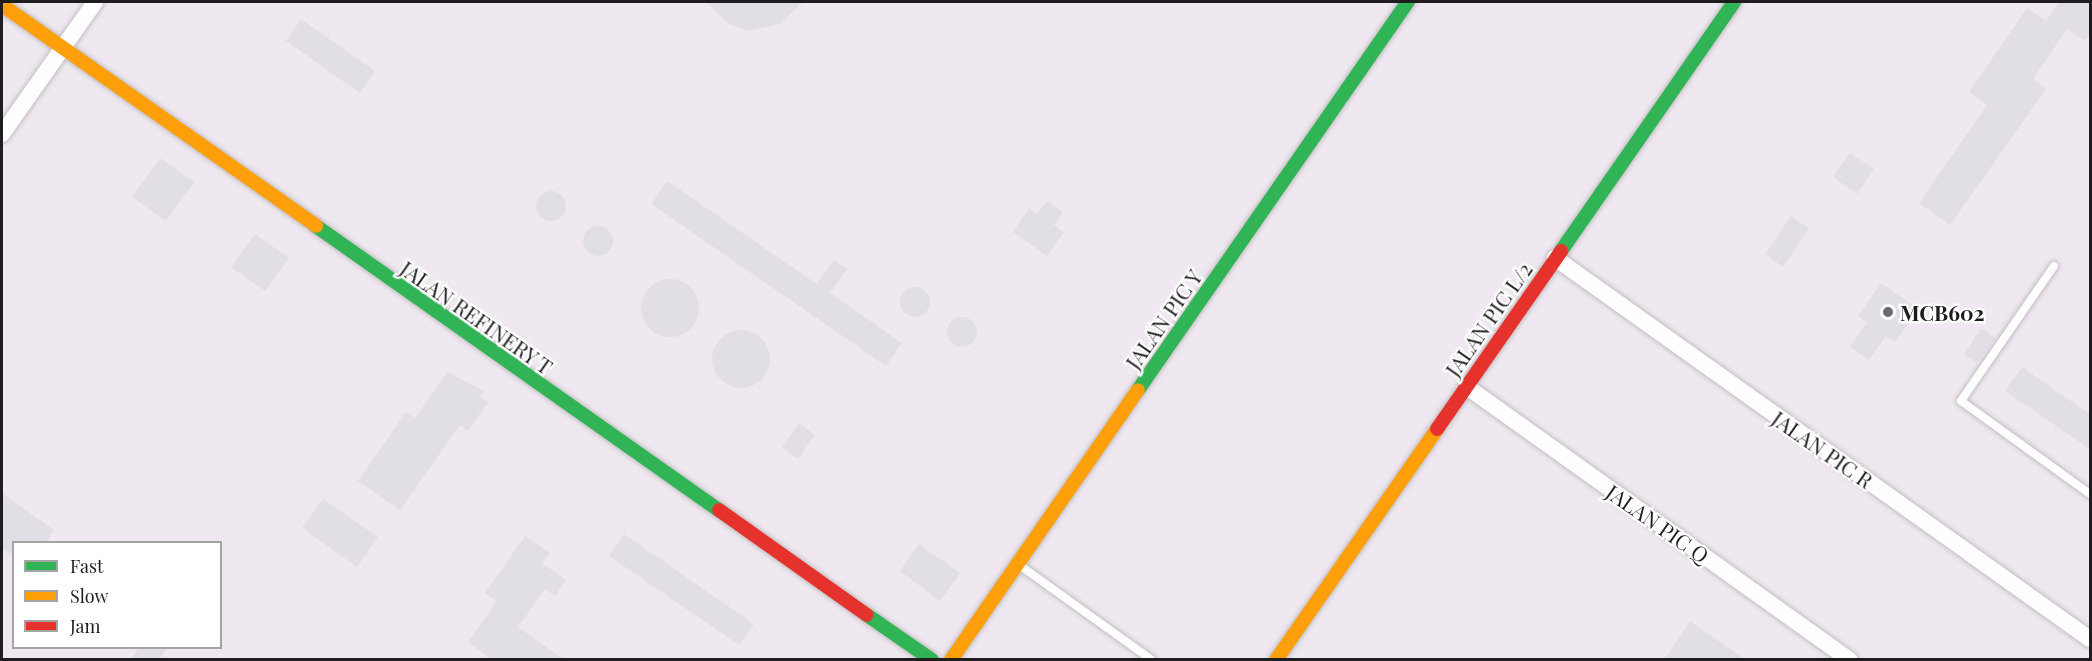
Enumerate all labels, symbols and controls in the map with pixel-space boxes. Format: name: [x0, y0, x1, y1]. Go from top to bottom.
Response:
street label: JALAN REFINERY T: [396, 255, 558, 379]
street label: JALAN PIC L/2: [1439, 257, 1537, 381]
street label: JALAN PIC Y: [1119, 264, 1207, 374]
place label: MCB602: [1900, 299, 1985, 325]
marker: MCB602: [1881, 305, 1895, 319]
street label: JALAN PIC R: [1768, 405, 1878, 493]
street label: JALAN PIC Q: [1602, 479, 1714, 567]
legend: [12, 541, 222, 649]
text: Fast: [70, 554, 103, 578]
text: Slow: [70, 584, 108, 608]
text: Jam: [70, 614, 100, 638]

